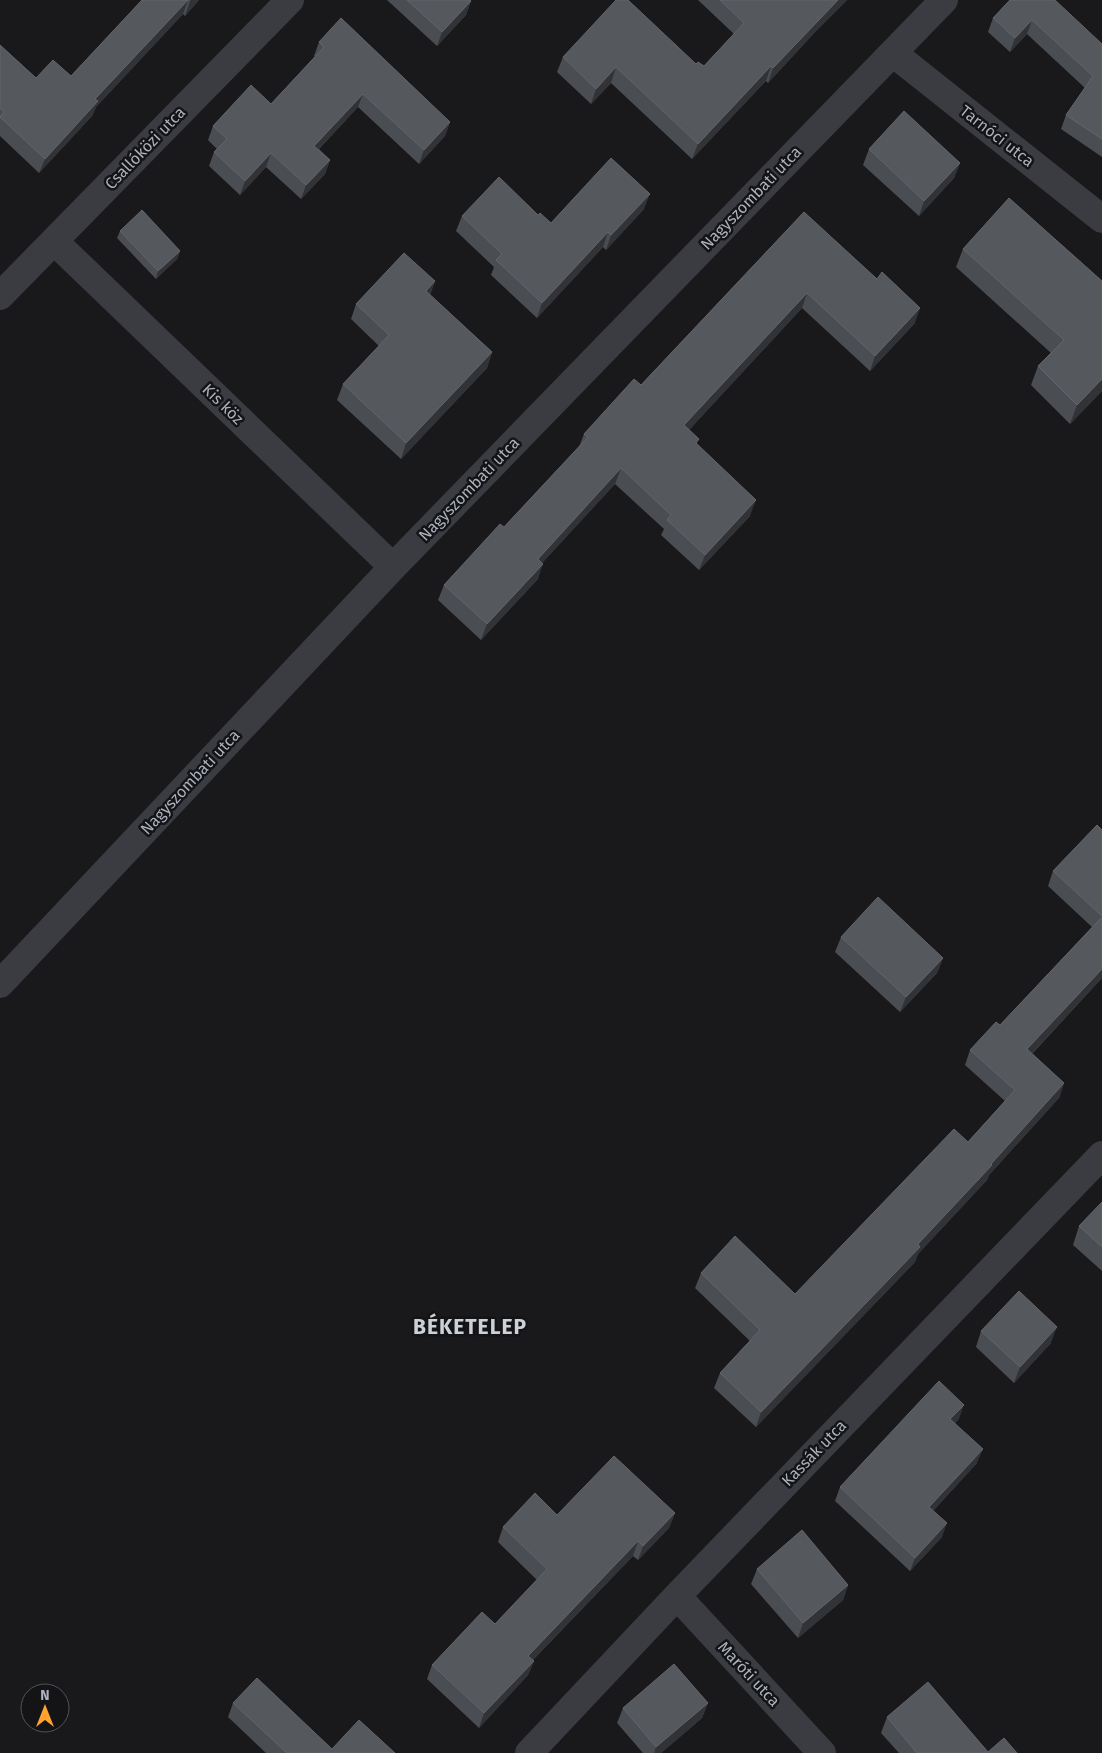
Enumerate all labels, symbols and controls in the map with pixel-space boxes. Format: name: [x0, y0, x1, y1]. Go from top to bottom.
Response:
street label: Tarnóci utca: [956, 101, 1038, 171]
street label: Csallóközi utca: [101, 103, 189, 193]
street label: Nagyszombati utca: [697, 142, 805, 254]
street label: Kis köz: [198, 380, 248, 428]
street label: Nagyszombati utca: [415, 433, 523, 545]
street label: Nagyszombati utca: [136, 726, 244, 838]
district label: BÉKETELEP: [413, 1313, 527, 1340]
street label: Kassák utca: [778, 1416, 850, 1490]
street label: Maróti utca: [714, 1638, 784, 1710]
north arrow: [20, 1683, 70, 1733]
text: N: [40, 1687, 50, 1704]

